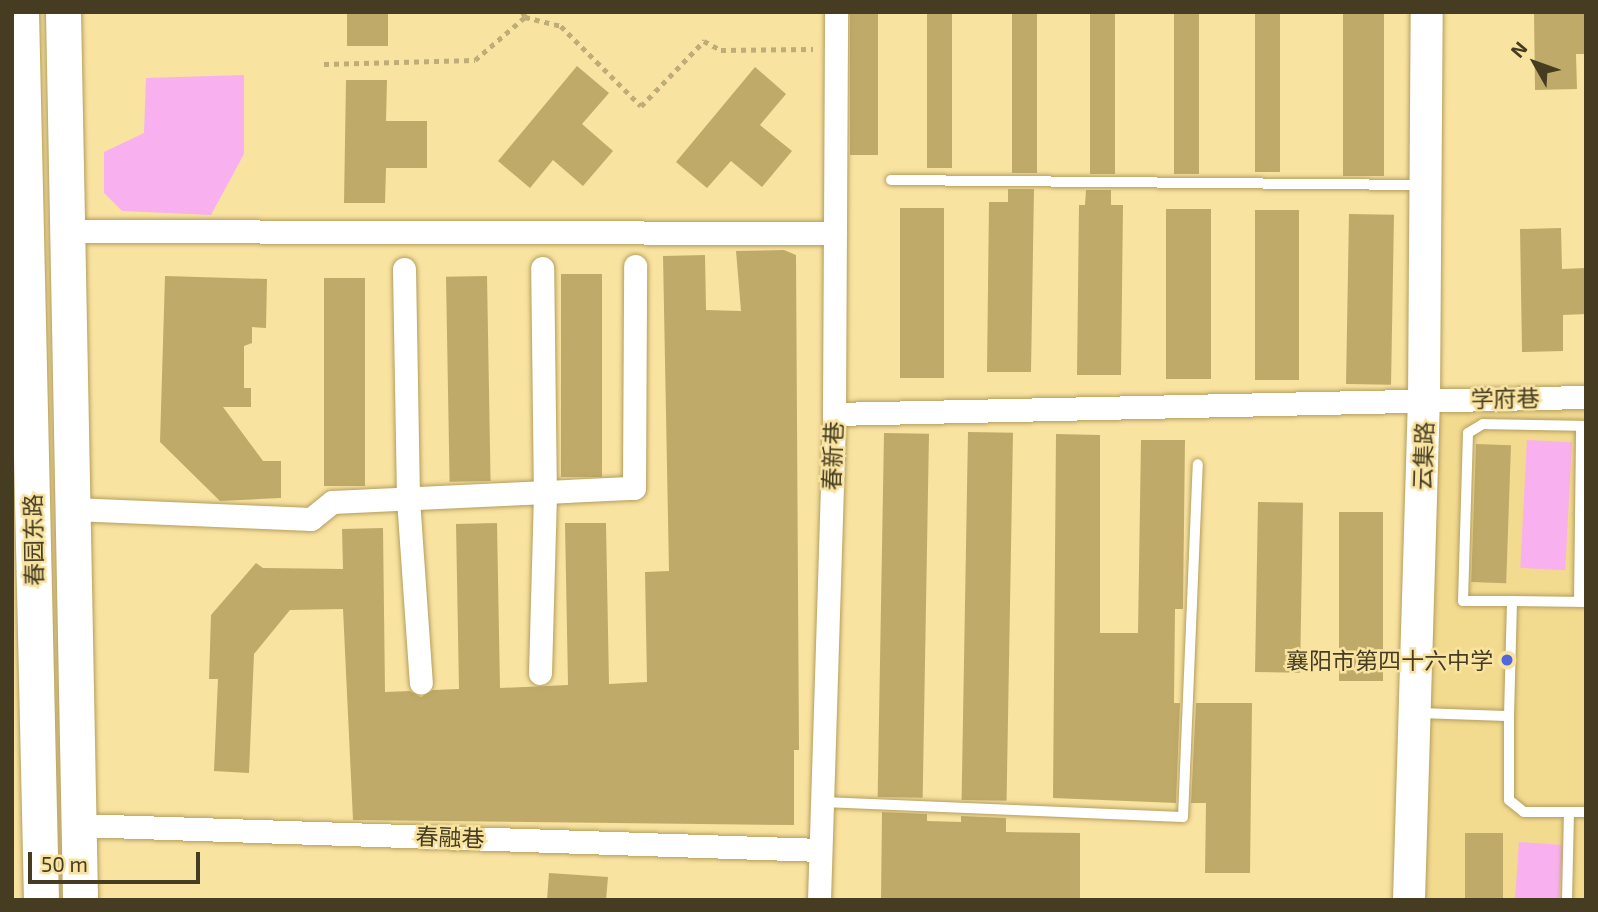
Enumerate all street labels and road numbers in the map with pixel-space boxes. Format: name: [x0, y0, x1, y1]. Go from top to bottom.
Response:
street label: 学府巷: [1470, 384, 1540, 412]
street label: 春新巷: [817, 421, 847, 491]
street label: 云集路: [1408, 421, 1438, 491]
street label: 春园东路: [18, 494, 48, 586]
street label: 春融巷: [415, 822, 485, 852]

